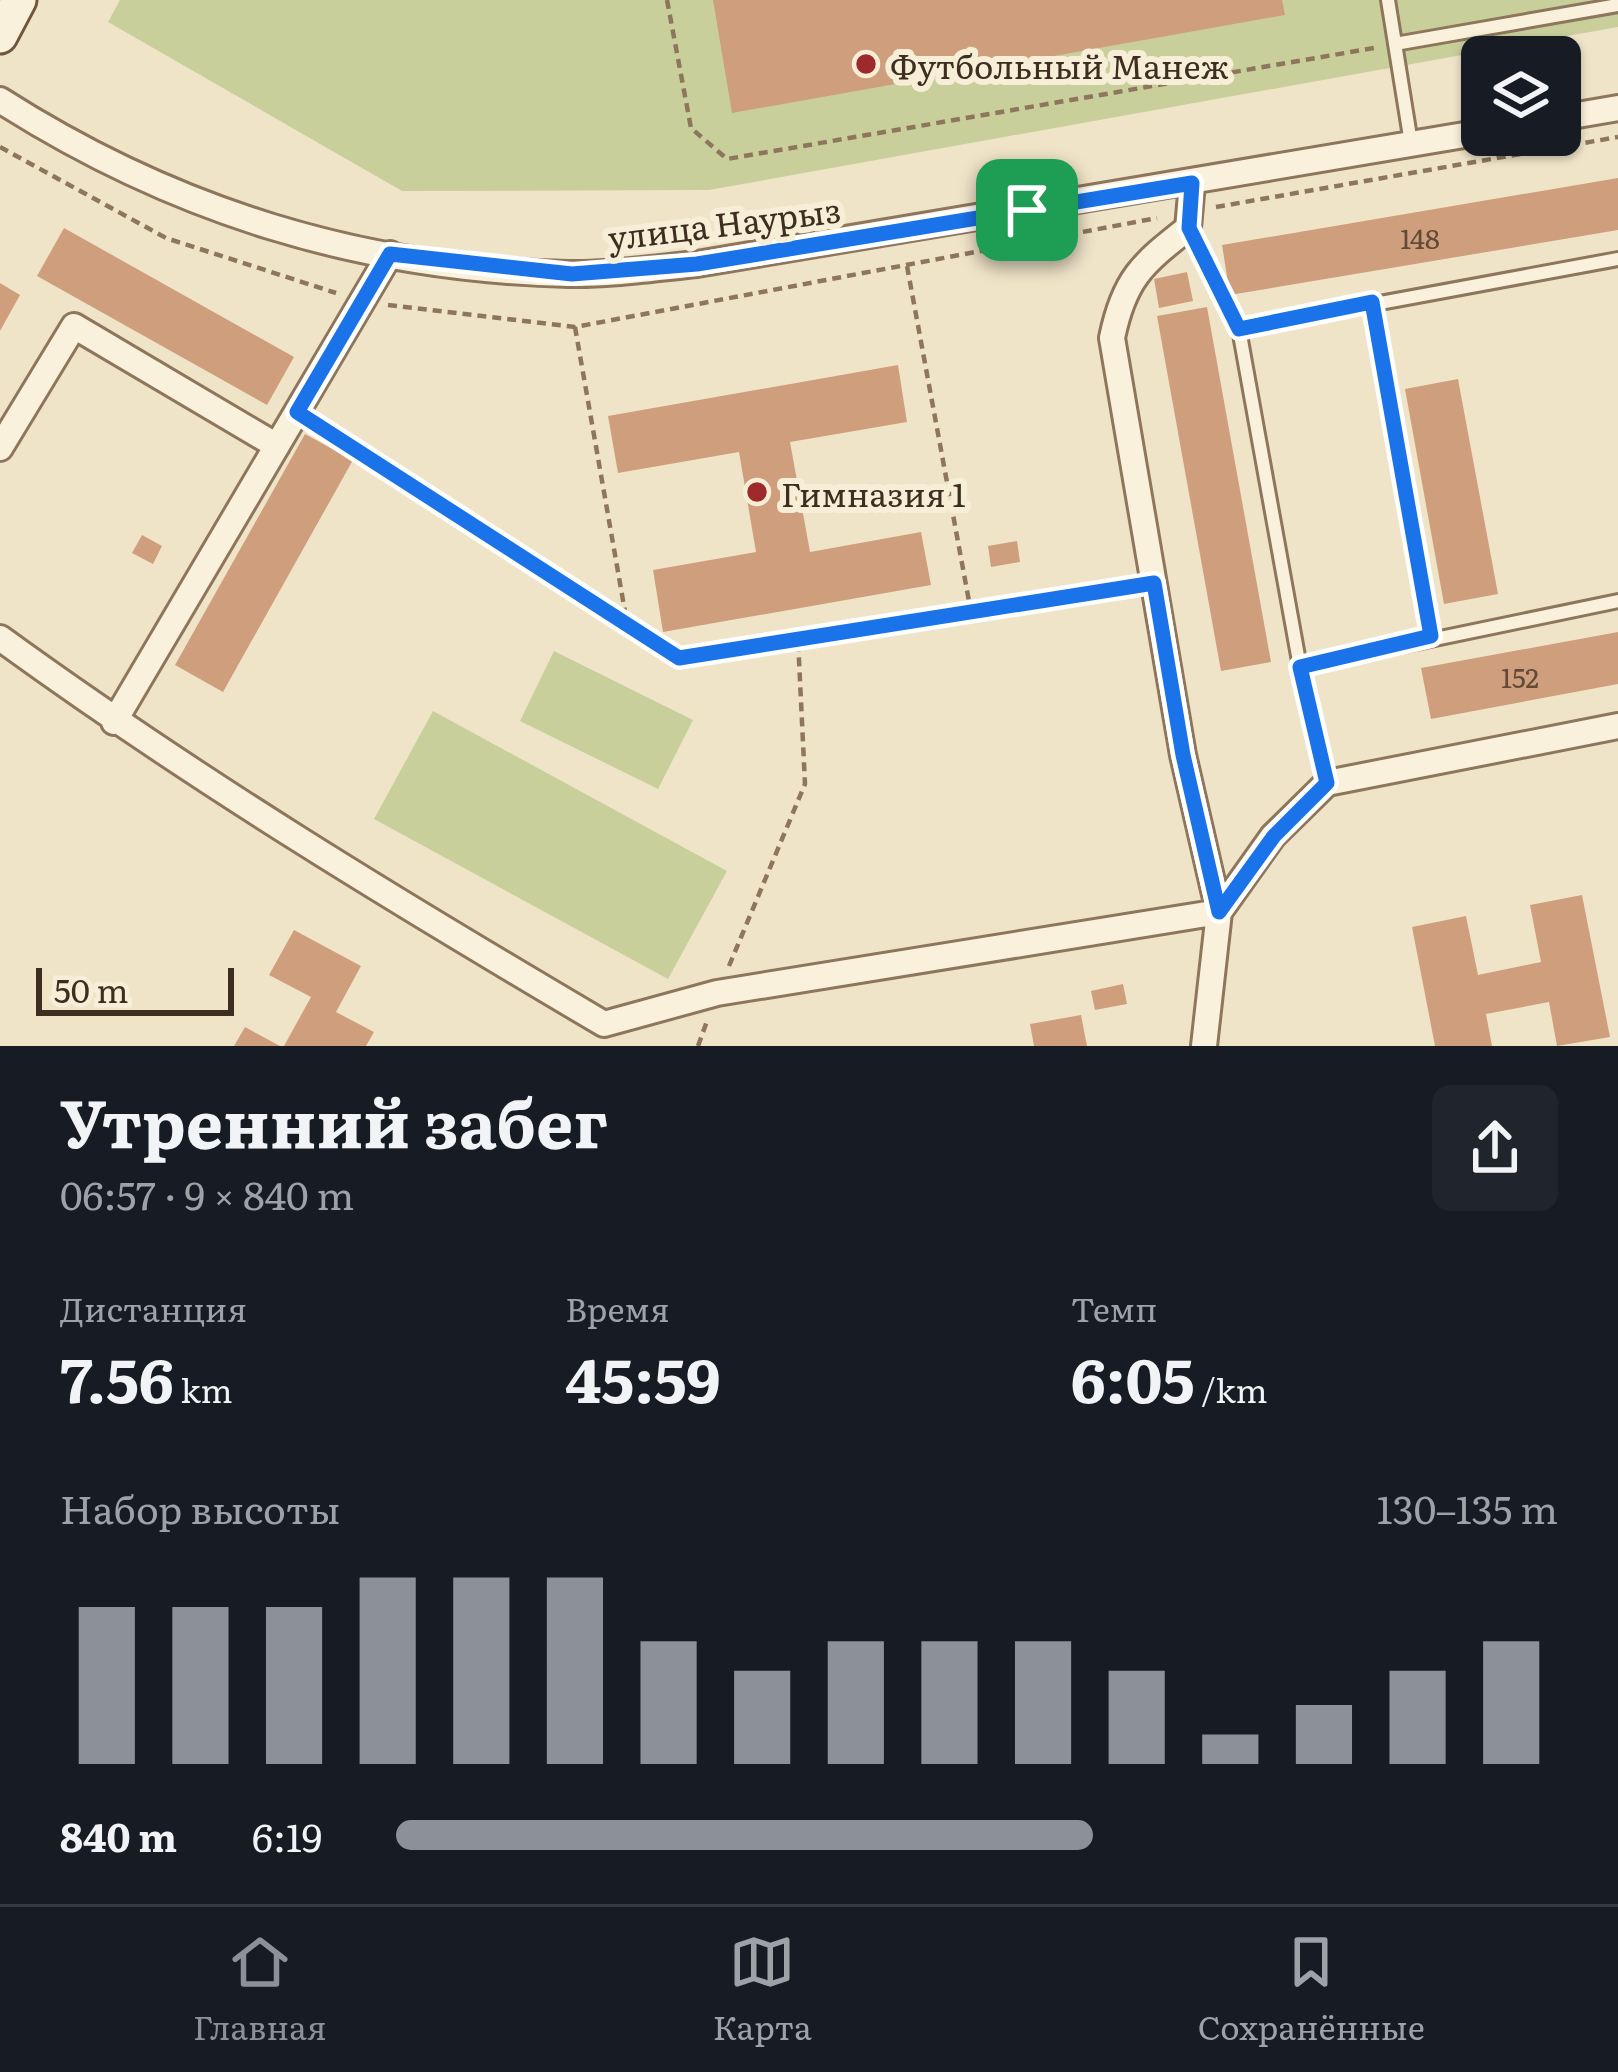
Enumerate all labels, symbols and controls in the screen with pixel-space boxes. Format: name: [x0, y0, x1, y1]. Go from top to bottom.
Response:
map controls: [1461, 36, 1581, 156]
button: layers: [1461, 36, 1581, 156]
place label: Футбольный Манеж: [890, 40, 1229, 89]
marker: Футбольный Манеж: [853, 51, 879, 77]
pin: [976, 159, 1078, 261]
icon: arrive: [994, 177, 1060, 243]
street label: улица Наурыз: [605, 183, 843, 261]
house number: 148: [1400, 217, 1440, 257]
place label: Гимназия 1: [781, 468, 966, 517]
marker: Гимназия 1: [744, 479, 770, 505]
house number: 152: [1501, 656, 1539, 696]
scale bar: [36, 962, 234, 1015]
text: 50 m: [54, 964, 128, 1013]
text: Утренний забег: [60, 1070, 608, 1168]
button: share: [1432, 1085, 1558, 1211]
text: 06:57 · 9 × 840 m: [60, 1164, 354, 1222]
text: Дистанция: [60, 1283, 247, 1332]
text: Время: [565, 1283, 670, 1332]
text: Темп: [1071, 1283, 1157, 1332]
text: 7.56: [60, 1332, 174, 1421]
text: 45:59: [565, 1332, 721, 1421]
text: 6:05: [1071, 1332, 1195, 1421]
text: km: [174, 1364, 232, 1413]
text: /km: [1195, 1364, 1267, 1413]
text: Набор высоты: [60, 1478, 341, 1536]
text: 130–135 m: [1377, 1478, 1558, 1536]
text: 840 m: [60, 1806, 177, 1864]
text: 6:19: [252, 1806, 322, 1864]
tab: Главная: [193, 1929, 327, 2050]
tab: Карта: [713, 1929, 812, 2050]
tab: Сохранённые: [1198, 1929, 1425, 2050]

